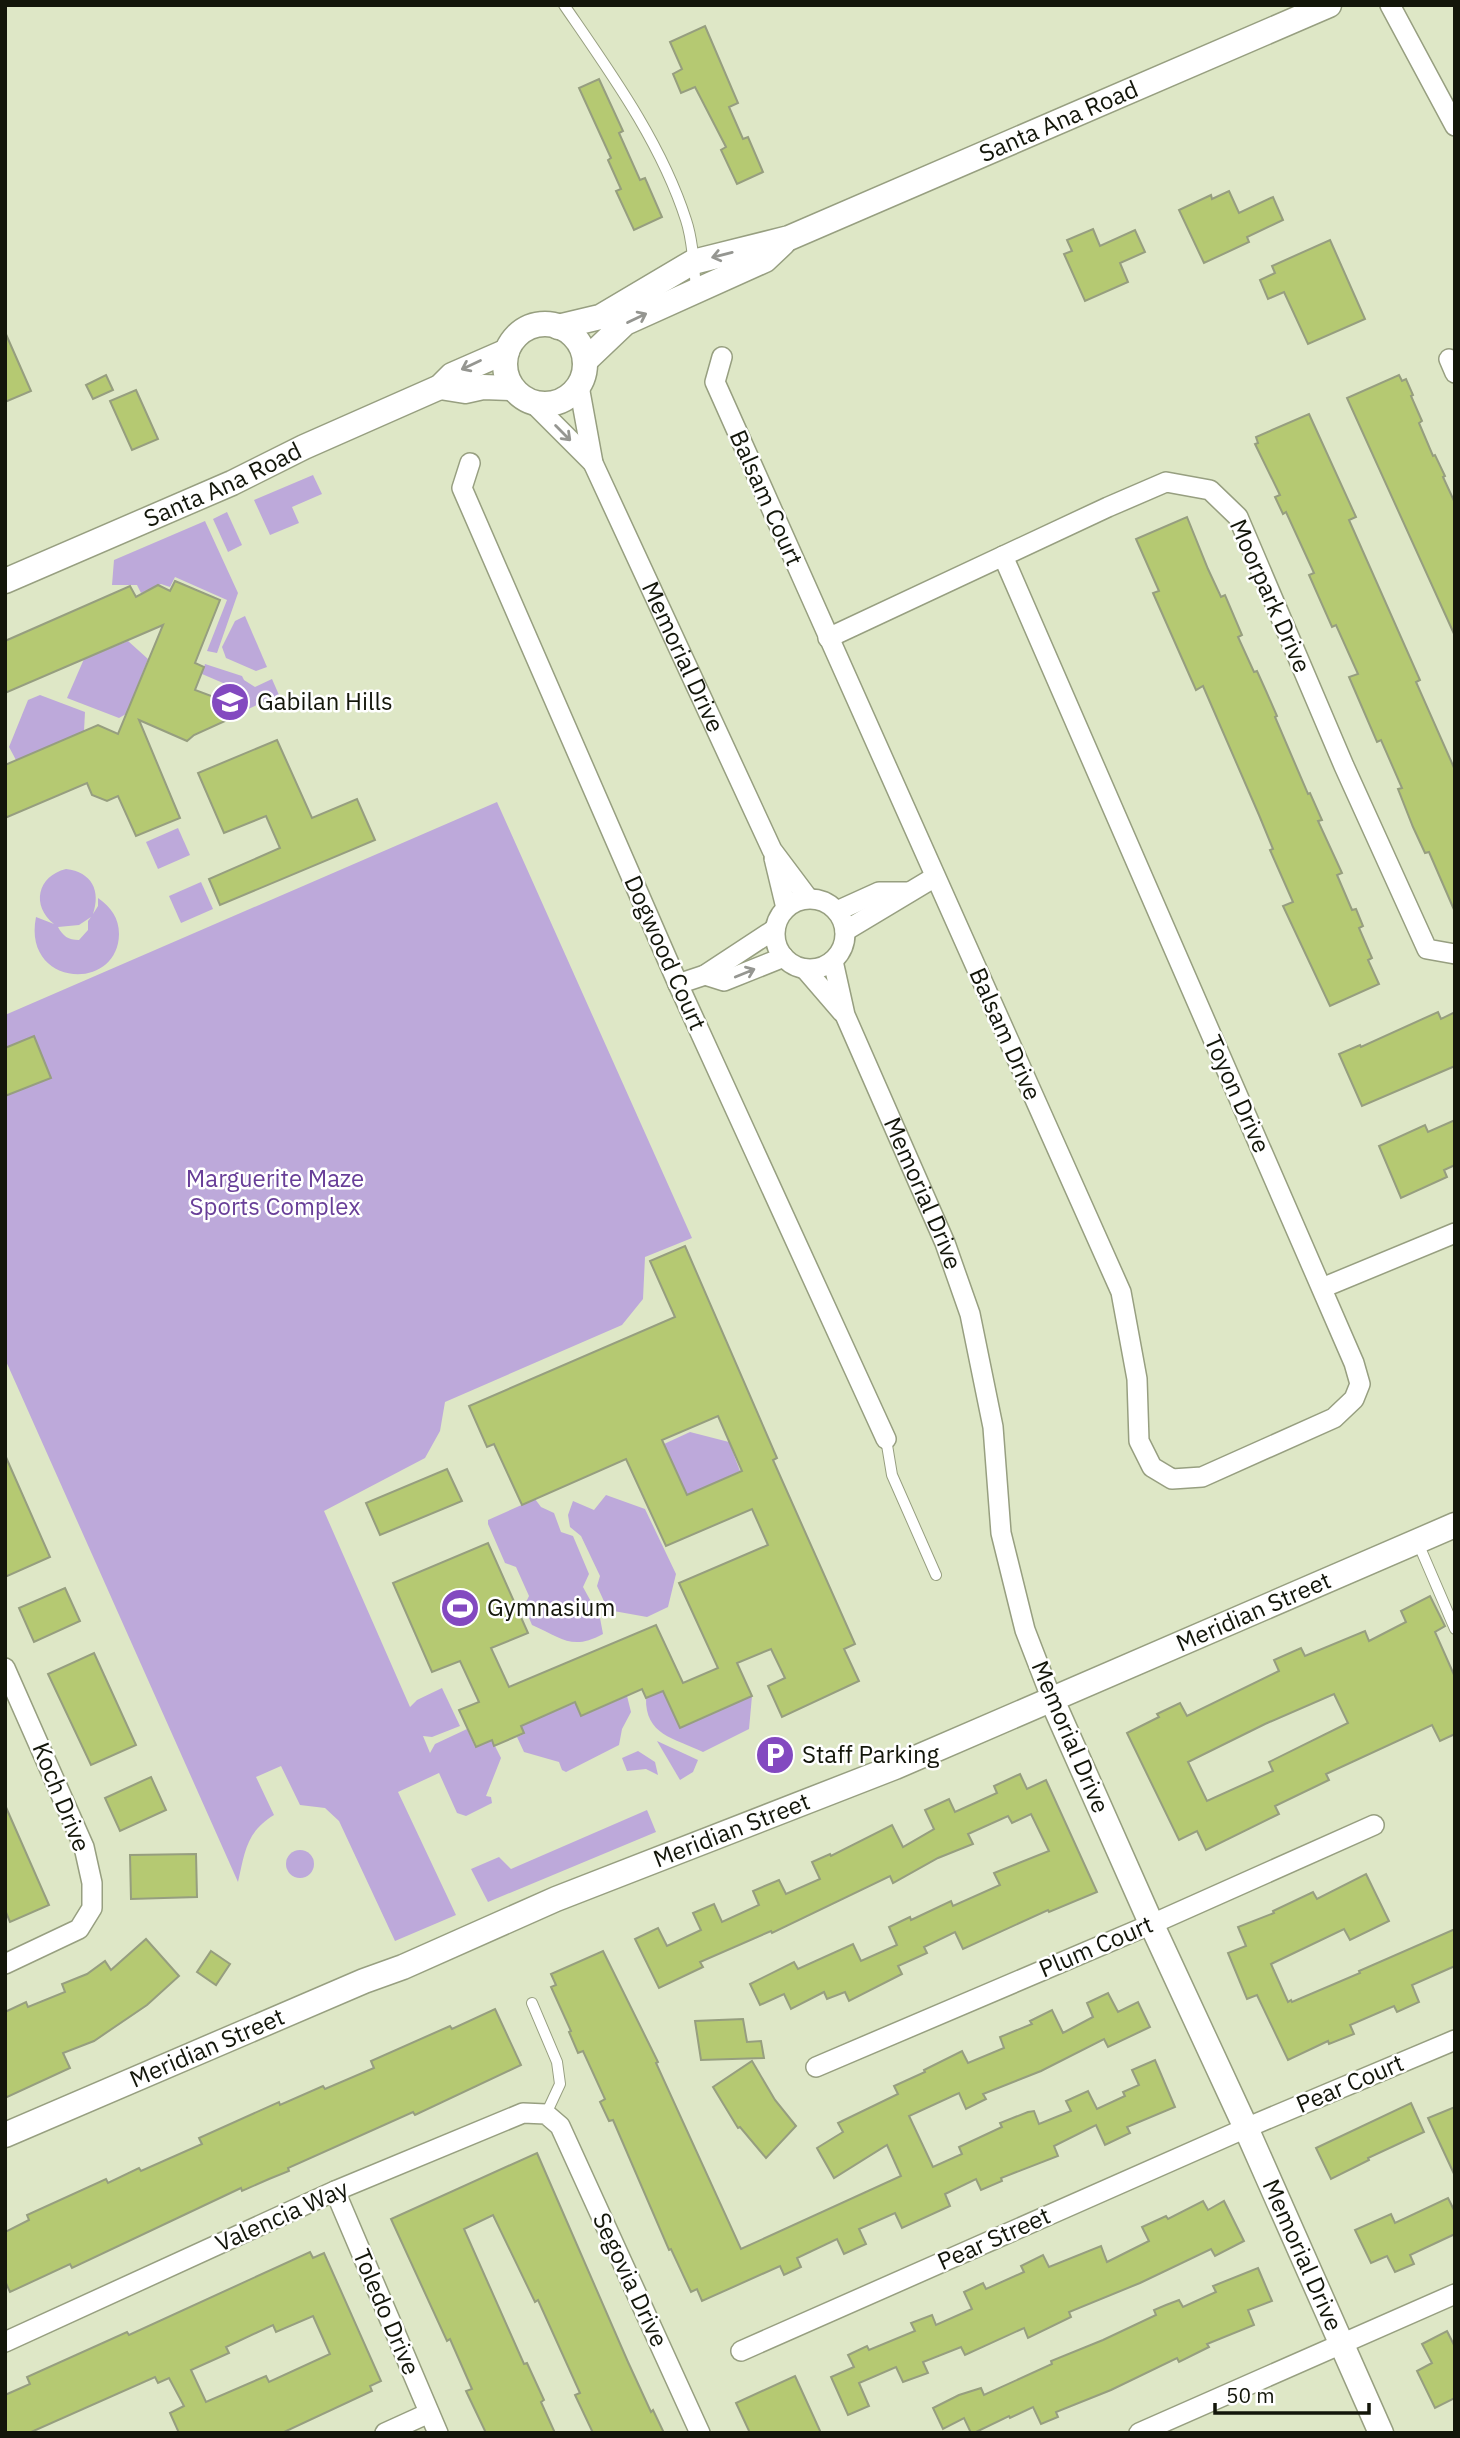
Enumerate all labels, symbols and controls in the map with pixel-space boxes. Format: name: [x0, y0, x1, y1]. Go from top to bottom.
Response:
street label: Santa Ana Road: [974, 72, 1143, 169]
one-way arrow: [711, 249, 734, 262]
one-way arrow: [626, 311, 647, 324]
one-way arrow: [461, 359, 482, 373]
one-way arrow: [554, 424, 571, 441]
street label: Balsam Court: [723, 425, 811, 571]
street label: Santa Ana Road: [139, 434, 307, 534]
street label: Moorpark Drive: [1223, 514, 1319, 677]
street label: Memorial Drive: [635, 576, 732, 737]
school or university icon: Gabilan Hills: [209, 681, 251, 723]
place label: Gabilan Hills: [257, 685, 393, 717]
street label: Dogwood Court: [617, 870, 714, 1035]
street label: Balsam Drive: [962, 962, 1049, 1105]
one-way arrow: [733, 965, 755, 978]
street label: Toyon Drive: [1198, 1030, 1278, 1158]
street label: Memorial Drive: [877, 1112, 970, 1273]
park label: Marguerite Maze Sports Complex: [186, 1162, 364, 1222]
street label: Meridian Street: [1171, 1564, 1336, 1659]
sports icon: Gymnasium: [439, 1587, 481, 1629]
place label: Gymnasium: [487, 1591, 615, 1623]
street label: Memorial Drive: [1024, 1656, 1117, 1818]
parking icon: Staff Parking: [754, 1734, 796, 1776]
street label: Koch Drive: [26, 1737, 98, 1856]
place label: Staff Parking: [802, 1738, 940, 1770]
street label: Meridian Street: [648, 1785, 814, 1875]
street label: Plum Court: [1034, 1908, 1157, 1984]
street label: Meridian Street: [124, 2000, 289, 2095]
street label: Pear Court: [1291, 2046, 1408, 2120]
street label: Valencia Way: [210, 2171, 353, 2259]
street label: Memorial Drive: [1256, 2174, 1351, 2336]
street label: Pear Street: [932, 2199, 1055, 2277]
street label: Segovia Drive: [586, 2207, 676, 2352]
street label: Toledo Drive: [346, 2244, 428, 2380]
scale bar: [1215, 2372, 1369, 2416]
text: 50 m: [1226, 2381, 1275, 2409]

